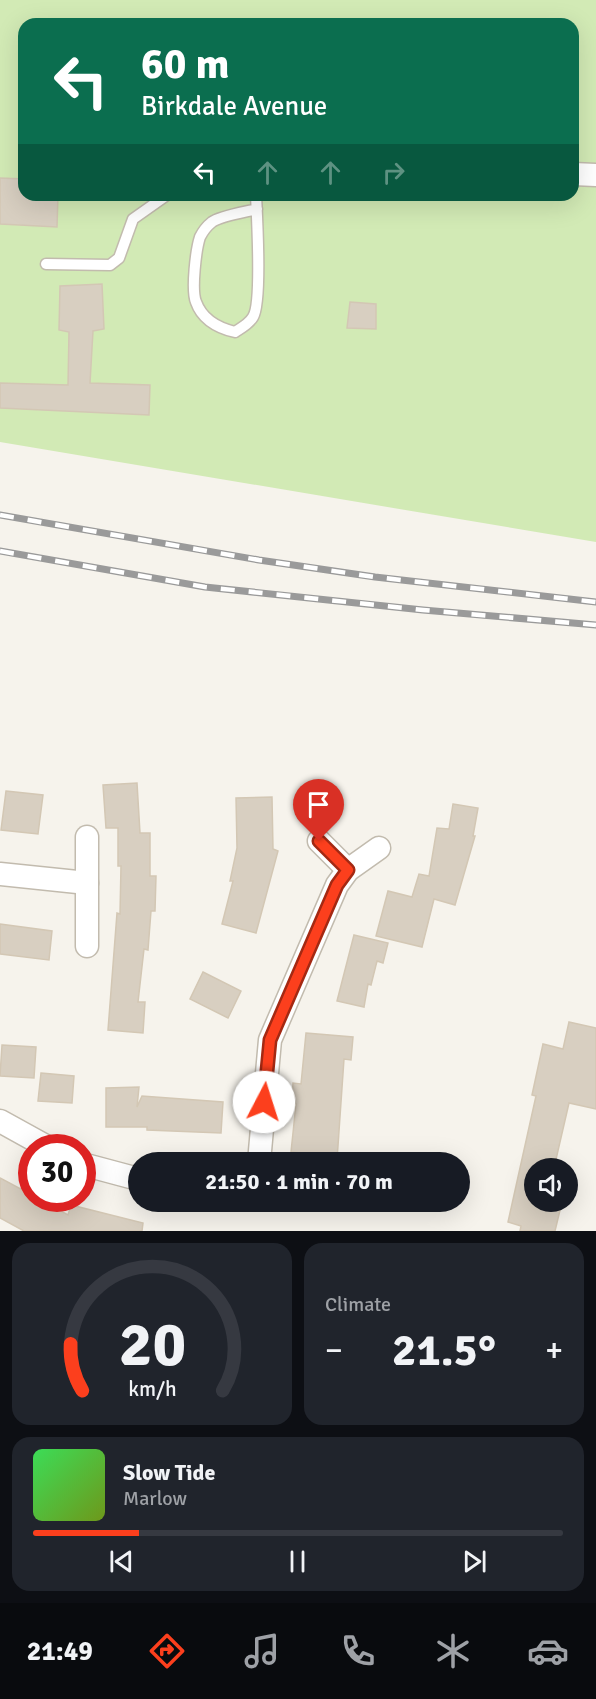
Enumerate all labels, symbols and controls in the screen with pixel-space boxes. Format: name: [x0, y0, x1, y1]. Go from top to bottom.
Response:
text: 60 m: [141, 39, 230, 90]
icon: left: [42, 42, 120, 120]
text: Birkdale Avenue: [141, 90, 327, 123]
icon: left: [188, 156, 221, 189]
icon: ahead: [251, 156, 284, 189]
icon: ahead: [314, 156, 347, 189]
icon: right: [377, 156, 410, 189]
pin: [293, 779, 344, 841]
icon: arrive: [302, 788, 335, 821]
position arrow: [232, 1070, 296, 1134]
speed limit sign: 30: [18, 1134, 96, 1212]
map controls: [524, 1158, 578, 1212]
button: sound: [524, 1158, 578, 1212]
text: 21:50 · 1 min · 70 m: [205, 1168, 393, 1195]
text: Climate: [325, 1292, 391, 1317]
text: 20: [118, 1306, 186, 1383]
text: 21.5°: [392, 1323, 496, 1378]
text: −: [325, 1330, 343, 1371]
text: +: [545, 1330, 563, 1371]
text: km/h: [128, 1376, 176, 1402]
text: Slow Tide: [123, 1459, 215, 1486]
text: Marlow: [123, 1486, 187, 1511]
icon: previous: [105, 1545, 138, 1578]
icon: pause: [281, 1545, 314, 1578]
icon: next: [458, 1545, 491, 1578]
icon: directions: [146, 1630, 188, 1672]
icon: music: [241, 1630, 283, 1672]
icon: phone: [337, 1630, 379, 1672]
icon: climate: [432, 1630, 474, 1672]
icon: car: [527, 1630, 569, 1672]
text: 21:49: [27, 1635, 93, 1668]

